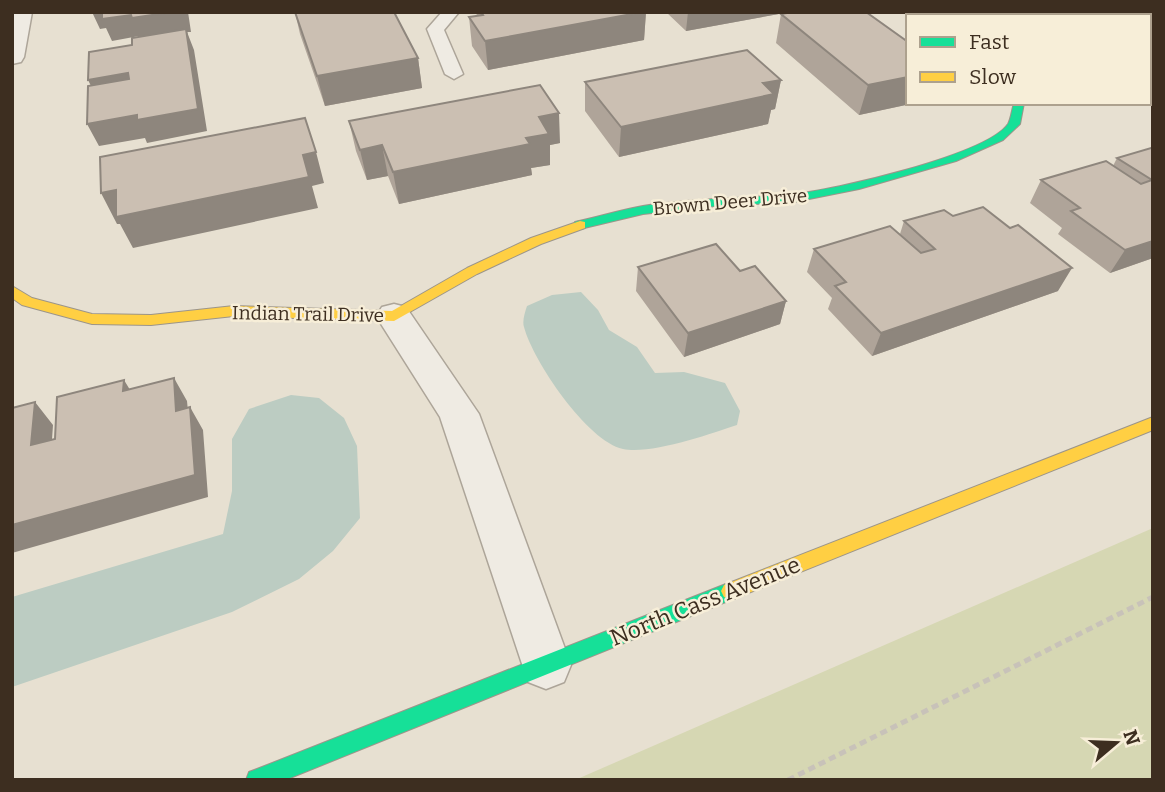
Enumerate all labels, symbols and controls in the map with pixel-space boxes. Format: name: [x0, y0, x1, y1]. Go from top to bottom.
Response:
legend: [906, 14, 1151, 105]
text: Fast: [969, 29, 1010, 55]
text: Slow: [969, 64, 1016, 90]
street label: Brown Deer Drive: [652, 184, 808, 220]
street label: Indian Trail Drive: [232, 301, 384, 327]
street label: North Cass Avenue: [606, 550, 804, 652]
north arrow: [1081, 708, 1151, 778]
text: N: [1118, 727, 1145, 749]

